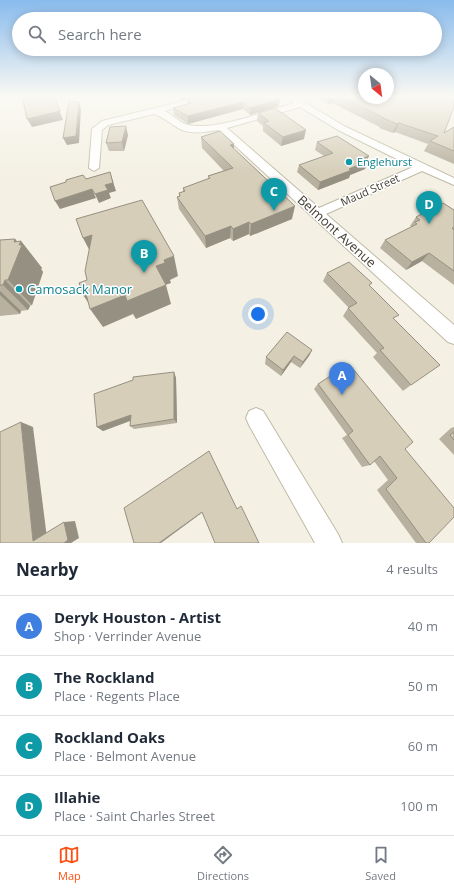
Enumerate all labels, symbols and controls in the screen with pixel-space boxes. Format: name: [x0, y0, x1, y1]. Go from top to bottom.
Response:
search box: [12, 12, 442, 56]
icon: search: [26, 23, 48, 45]
text: Search here: [58, 24, 142, 44]
north arrow: [358, 68, 394, 104]
place label: Englehurst: [357, 154, 412, 169]
marker: Englehurst: [344, 157, 354, 167]
street label: Maud Street: [338, 170, 402, 209]
pin: C: [261, 178, 287, 211]
street label: Belmont Avenue: [294, 191, 380, 271]
pin: D: [416, 191, 442, 224]
pin: B: [131, 240, 157, 273]
place label: Camosack Manor: [27, 280, 133, 298]
marker: Camosack Manor: [14, 284, 24, 294]
your location: [248, 304, 268, 324]
pin: A: [329, 362, 355, 395]
text: Nearby: [16, 558, 78, 581]
text: 4 results: [386, 560, 438, 578]
text: Deryk Houston - Artist: [54, 607, 221, 627]
text: A: [25, 617, 33, 635]
text: 40 m: [408, 617, 438, 635]
text: Shop · Verrinder Avenue: [54, 627, 201, 645]
text: The Rockland: [54, 667, 155, 687]
text: B: [25, 677, 33, 695]
text: 50 m: [408, 677, 438, 695]
text: Place · Regents Place: [54, 687, 180, 705]
text: Rockland Oaks: [54, 727, 165, 747]
text: C: [25, 737, 33, 755]
text: 60 m: [408, 737, 438, 755]
text: Place · Belmont Avenue: [54, 747, 196, 765]
text: Illahie: [54, 787, 100, 807]
text: D: [24, 797, 34, 815]
text: 100 m: [400, 797, 438, 815]
text: Place · Saint Charles Street: [54, 807, 215, 825]
tab: Map: [58, 844, 81, 883]
tab: Directions: [197, 844, 249, 883]
tab: Saved: [365, 844, 396, 883]

